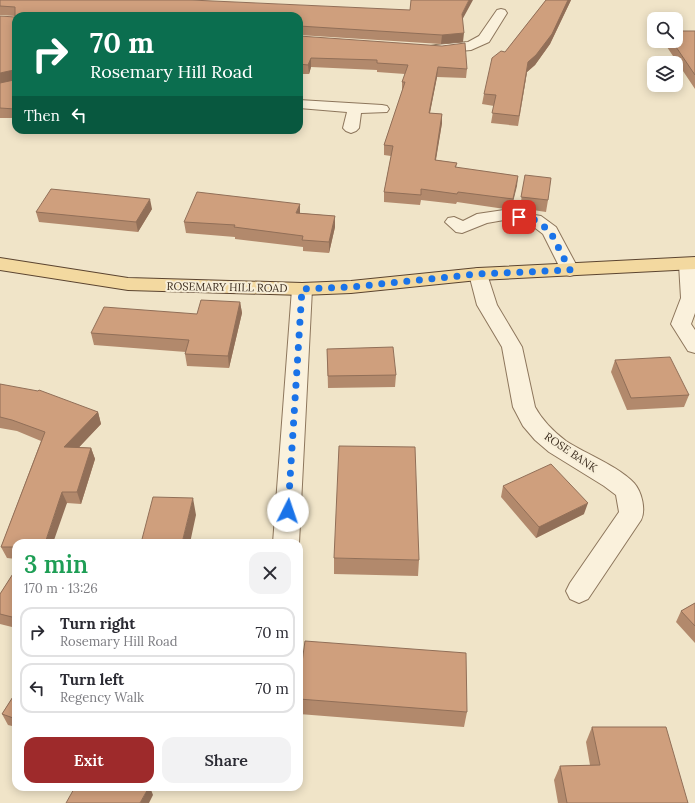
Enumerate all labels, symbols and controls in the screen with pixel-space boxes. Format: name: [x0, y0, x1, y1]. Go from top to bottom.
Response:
map controls: [647, 12, 683, 92]
button: search: [647, 12, 683, 48]
text: 70 m: [90, 25, 154, 61]
icon: right: [24, 28, 76, 80]
button: layers: [647, 56, 683, 92]
text: Rosemary Hill Road: [90, 60, 253, 83]
icon: left: [68, 104, 90, 126]
text: Then: [24, 106, 60, 125]
pin: [502, 200, 536, 234]
icon: arrive: [508, 206, 530, 228]
street label: ROSEMARY HILL ROAD: [166, 279, 288, 295]
street label: ROSE BANK: [542, 429, 601, 475]
position arrow: [267, 490, 309, 532]
text: 3 min: [24, 549, 88, 580]
button: close: [249, 552, 291, 594]
text: 170 m · 13:26: [24, 580, 98, 597]
text: Turn right: [60, 614, 136, 633]
icon: right: [26, 621, 48, 643]
text: 70 m: [255, 623, 289, 642]
text: Rosemary Hill Road: [60, 633, 178, 650]
text: Turn left: [60, 670, 124, 689]
icon: left: [26, 677, 48, 699]
text: 70 m: [255, 679, 289, 698]
text: Regency Walk: [60, 689, 144, 706]
button: Exit: [24, 737, 154, 783]
button: Share: [162, 737, 291, 783]

